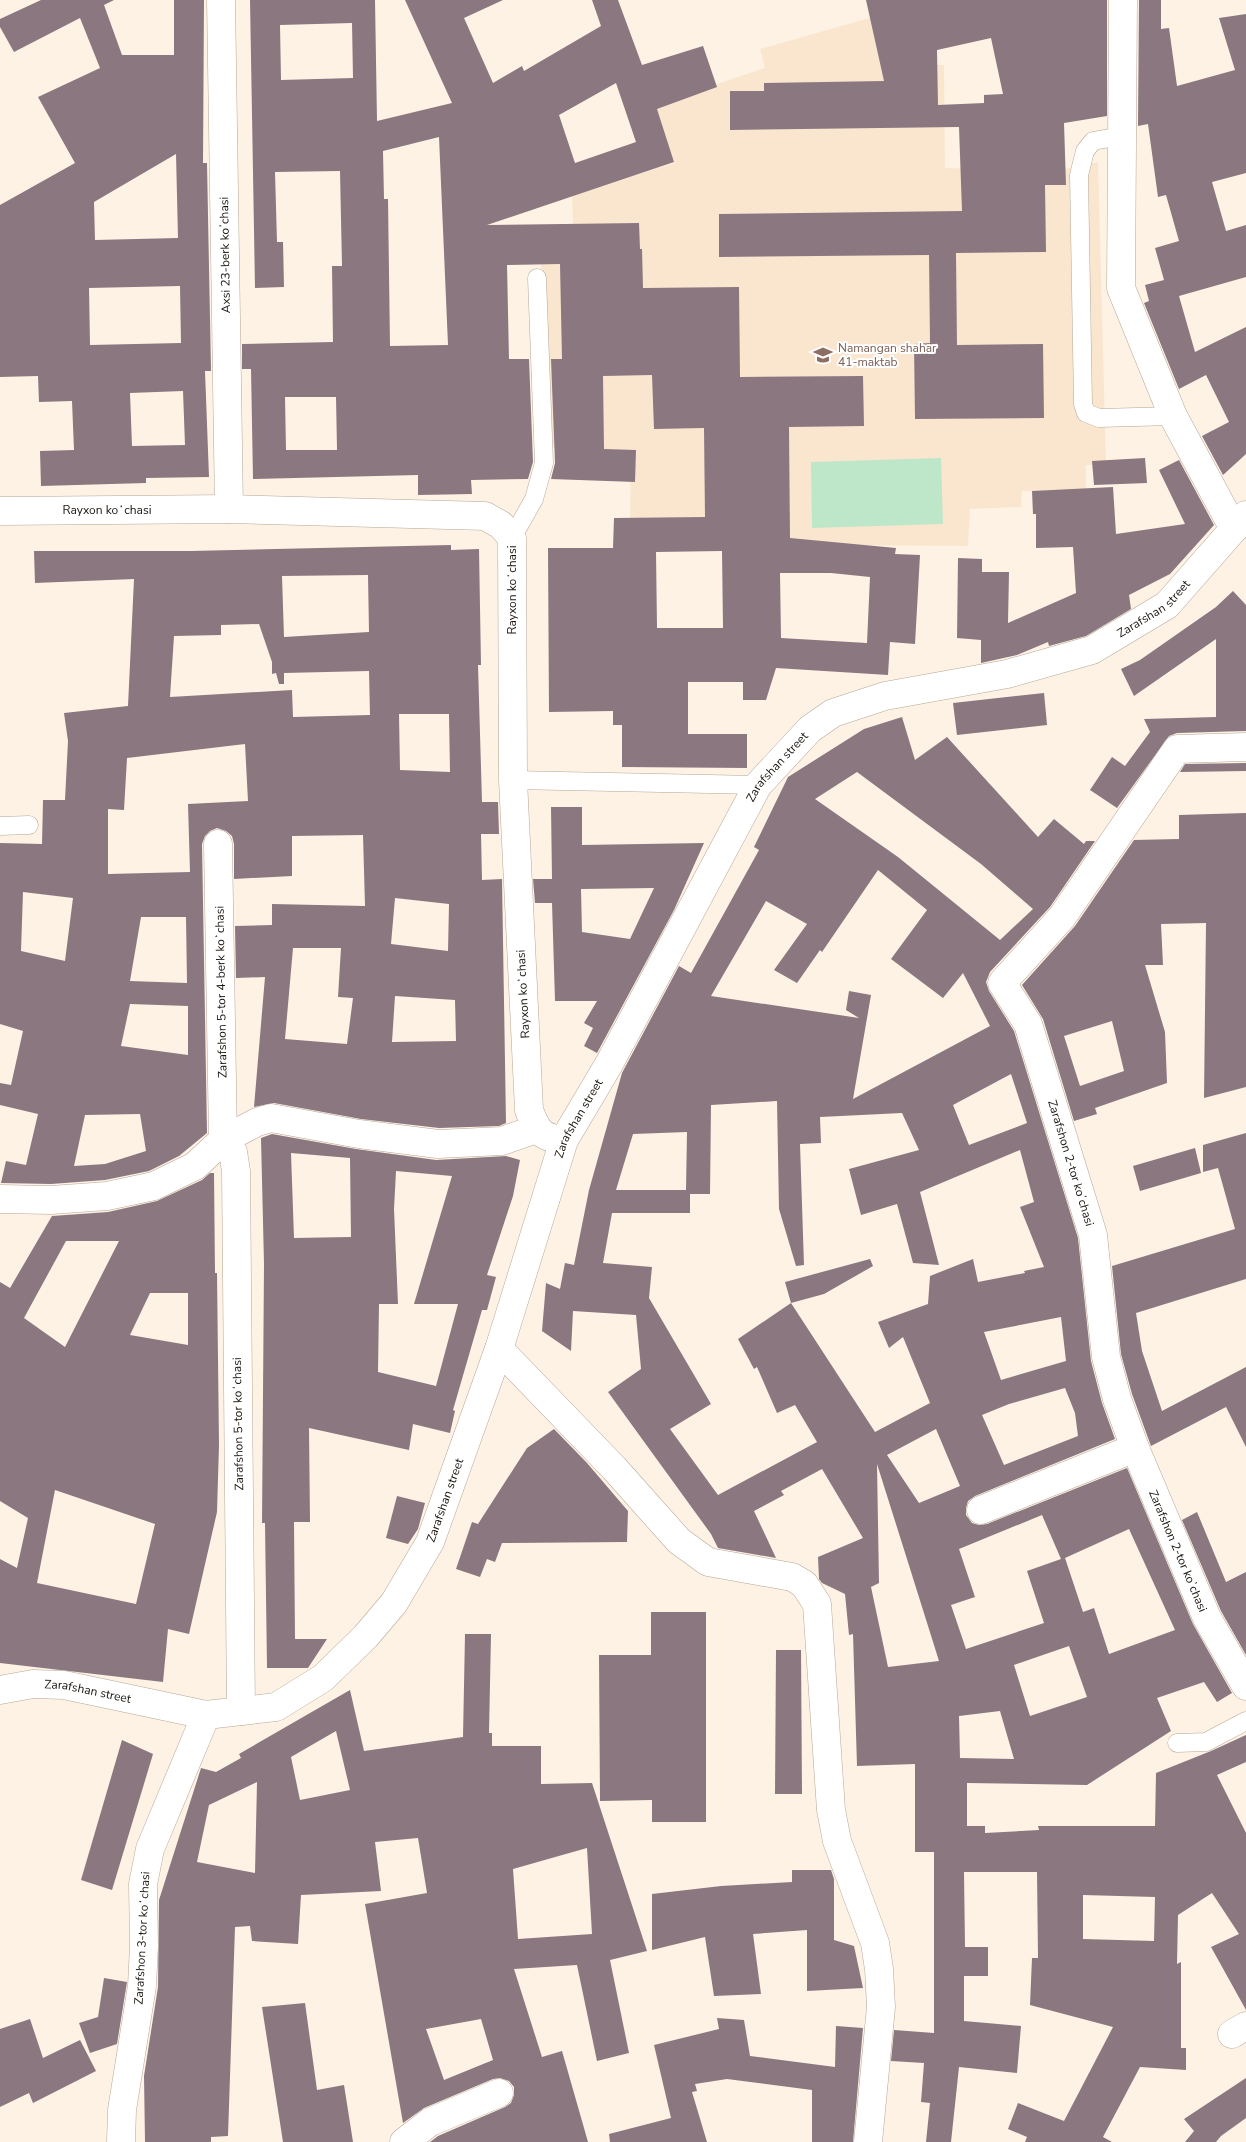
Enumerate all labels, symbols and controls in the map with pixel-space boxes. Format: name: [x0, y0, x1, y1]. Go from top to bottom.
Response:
street label: Аxsi 23-berk koʼchasi: [216, 197, 234, 313]
place label: Namangan shahar 41-maktab: [838, 340, 937, 370]
school or university icon: Namangan shahar 41-maktab: [812, 344, 834, 366]
street label: Rayxon koʻchasi: [63, 502, 151, 518]
street label: Rayxon koʻchasi: [504, 546, 520, 634]
street label: Zarafshan street: [1114, 576, 1194, 641]
street label: Zarafshan street: [742, 728, 812, 805]
street label: Zarafshon 5-tor 4-berk koʻchasi: [211, 906, 231, 1078]
street label: Rayxon koʻchasi: [513, 949, 533, 1039]
street label: Zarafshan street: [551, 1075, 607, 1160]
street label: Zarafshon 2-tor koʼchasi: [1044, 1098, 1098, 1228]
street label: Zarafshon 5-tor koʻchasi: [229, 1357, 247, 1491]
street label: Zarafshan street: [423, 1455, 468, 1544]
street label: Zarafshon 2-tor koʼchasi: [1145, 1488, 1211, 1614]
street label: Zarafshan street: [44, 1676, 133, 1707]
street label: Zarafshon 3-tor koʻchasi: [131, 1871, 153, 2005]

